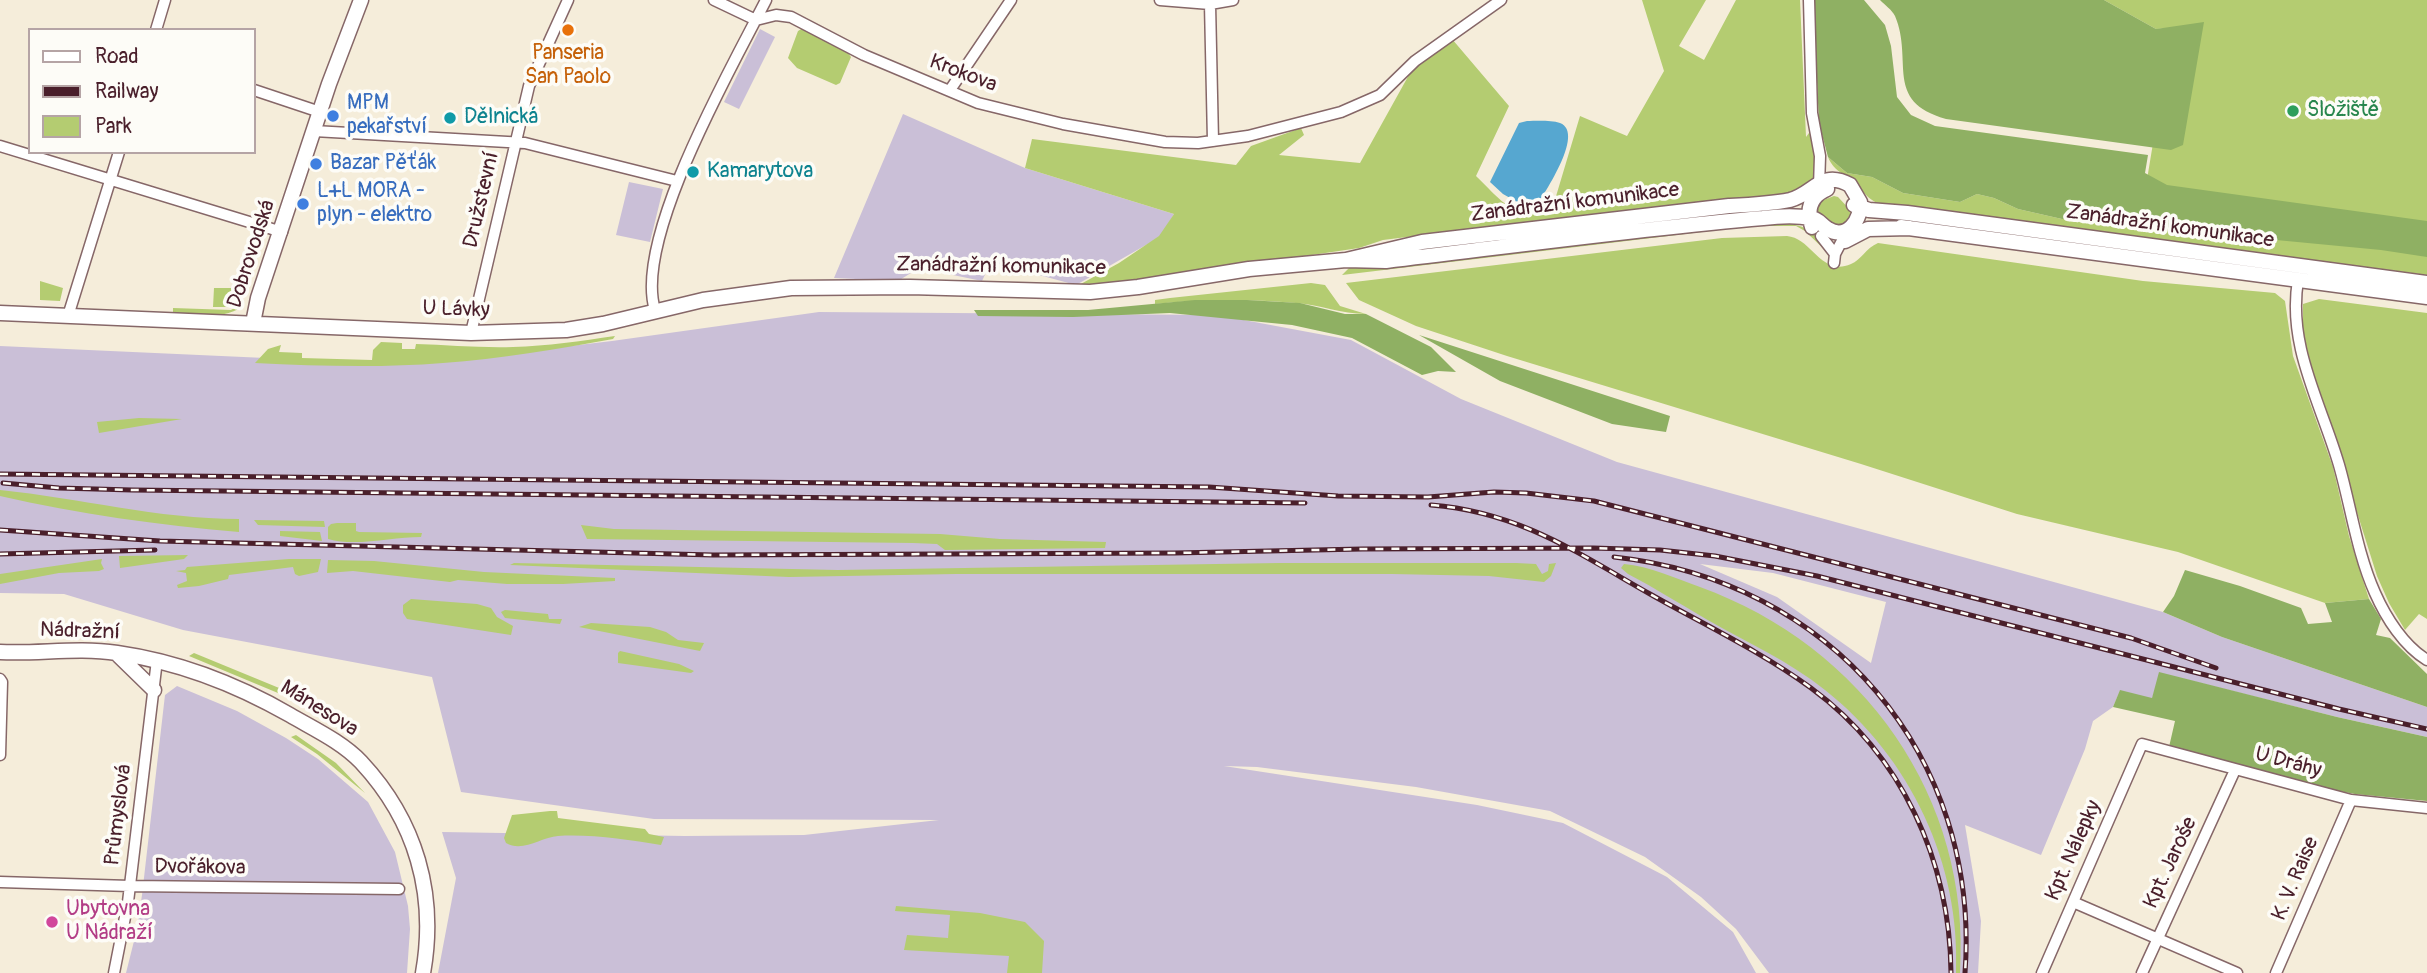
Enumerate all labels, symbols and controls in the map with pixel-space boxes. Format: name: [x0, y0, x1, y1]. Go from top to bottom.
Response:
marker: Panseria San Paolo: [560, 22, 576, 38]
legend: [28, 28, 256, 154]
place label: Panseria San Paolo: [525, 41, 611, 91]
text: Road: [95, 43, 139, 70]
street label: Krokova: [926, 50, 1000, 98]
text: Railway: [95, 78, 159, 105]
place label: MPM pekařství: [347, 91, 427, 141]
place label: Složiště: [2307, 98, 2379, 124]
marker: Složiště: [2285, 103, 2301, 119]
place label: Dělnická: [464, 105, 538, 131]
marker: MPM pekařství: [325, 108, 341, 124]
marker: Dělnická: [442, 110, 458, 126]
text: Park: [95, 113, 132, 140]
street label: Družstevní: [459, 150, 505, 250]
place label: Bazar Pěťák: [330, 151, 436, 177]
marker: Bazar Pěťák: [308, 156, 324, 172]
place label: Kamarytova: [707, 159, 813, 185]
marker: Kamarytova: [685, 164, 701, 180]
street label: Zanádražní komunikace: [1469, 178, 1681, 228]
place label: L+L MORA - plyn - elektro: [317, 179, 432, 229]
marker: L+L MORA - plyn - elektro: [295, 196, 311, 212]
street label: Dobrovodská: [223, 197, 281, 311]
street label: Zanádražní komunikace: [2064, 200, 2276, 254]
street label: Zanádražní komunikace: [896, 253, 1106, 281]
street label: U Lávky: [422, 296, 490, 324]
street label: Nádražní: [39, 618, 121, 646]
street label: Mánesova: [275, 675, 363, 743]
street label: U Dráhy: [2252, 742, 2324, 784]
street label: Průmyslová: [100, 763, 138, 867]
street label: Kpt. Nálepky: [2041, 797, 2107, 905]
street label: Kpt. Jaroše: [2139, 813, 2203, 913]
street label: K. V. Raise: [2267, 833, 2325, 925]
street label: Dvořákova: [154, 855, 246, 881]
place label: Ubytovna U Nádraží: [66, 897, 153, 947]
marker: Ubytovna U Nádraží: [44, 914, 60, 930]

